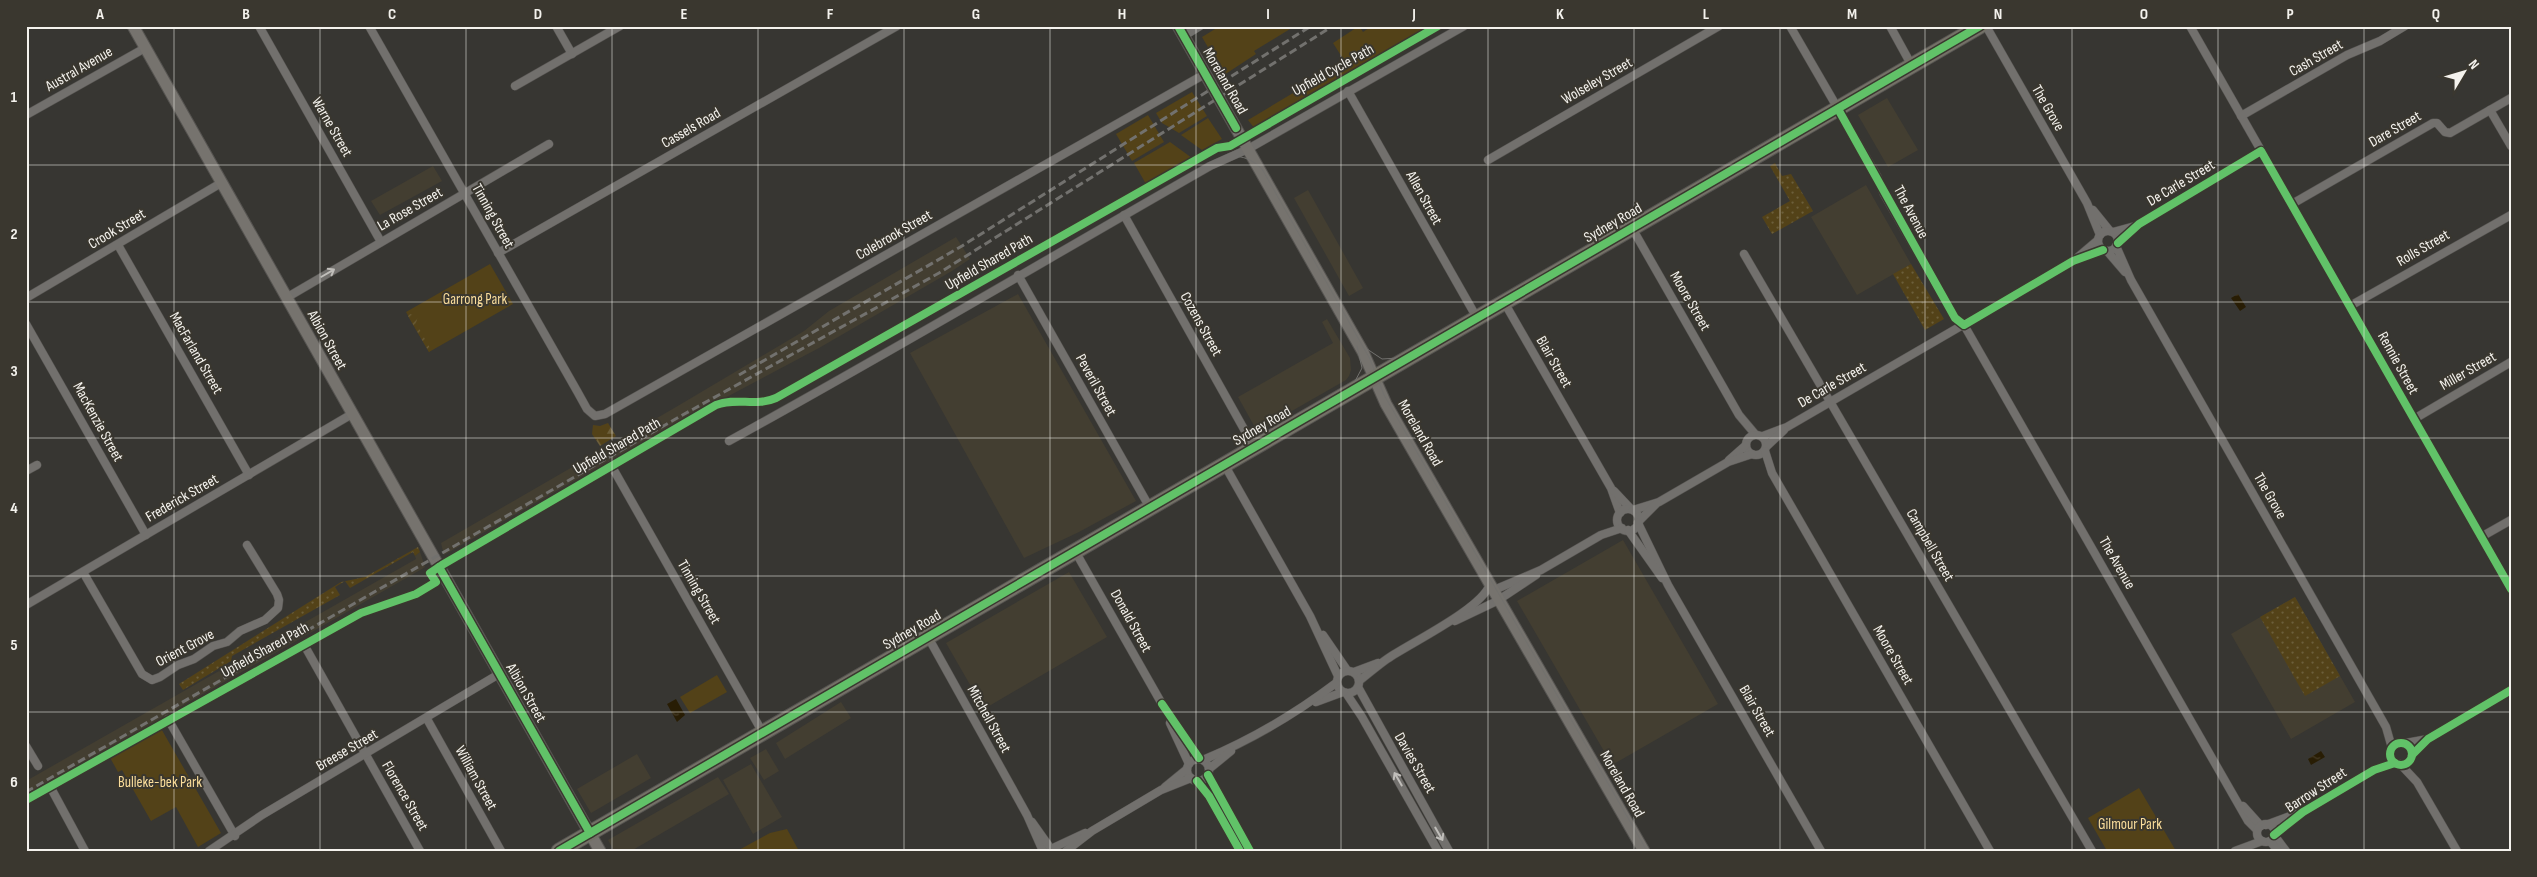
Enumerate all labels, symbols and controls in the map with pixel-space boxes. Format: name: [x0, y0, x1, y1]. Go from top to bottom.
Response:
text: A: [95, 5, 104, 24]
text: B: [242, 5, 250, 24]
text: C: [388, 5, 396, 24]
text: D: [534, 5, 542, 24]
text: E: [681, 5, 688, 24]
text: F: [827, 5, 834, 24]
text: G: [972, 5, 980, 24]
text: H: [1118, 5, 1126, 24]
text: I: [1266, 5, 1270, 24]
text: J: [1411, 5, 1416, 24]
text: K: [1556, 5, 1564, 24]
text: L: [1703, 5, 1710, 24]
text: M: [1847, 5, 1857, 24]
text: N: [1994, 5, 2002, 24]
text: O: [2140, 5, 2148, 24]
text: P: [2286, 5, 2294, 24]
text: Q: [2432, 5, 2440, 24]
street label: Cash Street: [2286, 35, 2347, 81]
street label: Upfield Cycle Path: [1289, 40, 1377, 100]
street label: Austral Avenue: [41, 42, 116, 96]
street label: Moreland Road: [1198, 44, 1252, 118]
north arrow: [2440, 48, 2490, 98]
street label: Wolseley Street: [1558, 53, 1636, 109]
text: N: [2465, 56, 2483, 72]
street label: The Grove: [2027, 82, 2069, 134]
text: 1: [11, 88, 18, 107]
street label: Warne Street: [307, 94, 357, 161]
street label: Cassels Road: [658, 104, 724, 152]
street label: Dare Street: [2365, 106, 2425, 152]
street label: De Carle Street: [2144, 155, 2219, 211]
street label: Allen Street: [1401, 167, 1447, 229]
street label: Tinning Street: [467, 180, 519, 252]
street label: The Avenue: [1889, 182, 1933, 242]
street label: La Rose Street: [374, 183, 446, 235]
street label: Sydney Road: [1581, 199, 1645, 247]
street label: Crook Street: [85, 204, 149, 253]
street label: Colebrook Street: [853, 205, 936, 264]
text: 2: [10, 225, 18, 244]
street label: Rolls Street: [2393, 225, 2453, 271]
street label: Upfield Shared Path: [942, 229, 1036, 295]
one-way arrow: [320, 268, 335, 277]
street label: Moore Street: [1665, 268, 1715, 334]
street label: Cozens Street: [1176, 289, 1227, 360]
park label: Garrong Park: [443, 290, 508, 309]
street label: Albion Street: [302, 306, 351, 373]
street label: MacFarland Street: [165, 309, 227, 398]
street label: Rennie Street: [2373, 328, 2423, 398]
street label: Blair Street: [1532, 333, 1577, 392]
street label: Miller Street: [2437, 347, 2500, 395]
street label: Peveril Street: [1071, 351, 1121, 420]
street label: De Carle Street: [1794, 358, 1870, 412]
text: 3: [10, 362, 18, 381]
street label: MacKenzie Street: [68, 379, 128, 465]
street label: Moreland Road: [1393, 396, 1447, 470]
street label: Sydney Road: [1230, 402, 1294, 450]
street label: Upfield Shared Path: [570, 413, 664, 479]
street label: Frederick Street: [142, 469, 222, 526]
street label: The Grove: [2249, 470, 2291, 522]
text: 4: [10, 499, 18, 518]
street label: Campbell Street: [1902, 505, 1959, 585]
street label: The Avenue: [2094, 533, 2140, 593]
street label: Tinning Street: [673, 557, 725, 628]
street label: Donald Street: [1106, 586, 1156, 656]
street label: Sydney Road: [880, 606, 944, 654]
street label: Upfield Shared Path: [218, 618, 312, 682]
street label: Moore Street: [1868, 622, 1918, 688]
street label: Orient Grove: [153, 625, 217, 671]
text: 5: [10, 636, 18, 655]
street label: Albion Street: [501, 659, 551, 726]
street label: Mitchell Street: [963, 682, 1016, 756]
street label: Blair Street: [1735, 682, 1780, 741]
street label: Breese Street: [313, 725, 382, 775]
street label: Davies Street: [1390, 729, 1440, 797]
street label: William Street: [451, 742, 502, 814]
street label: Moreland Road: [1595, 747, 1649, 821]
street label: Florence Street: [377, 758, 433, 835]
street label: Barrow Street: [2282, 763, 2351, 817]
text: 6: [10, 773, 18, 792]
park label: Bulleke-bek Park: [118, 773, 202, 792]
one-way arrow: [1392, 773, 1402, 787]
park label: Gilmour Park: [2098, 815, 2162, 834]
one-way arrow: [1435, 826, 1445, 840]

